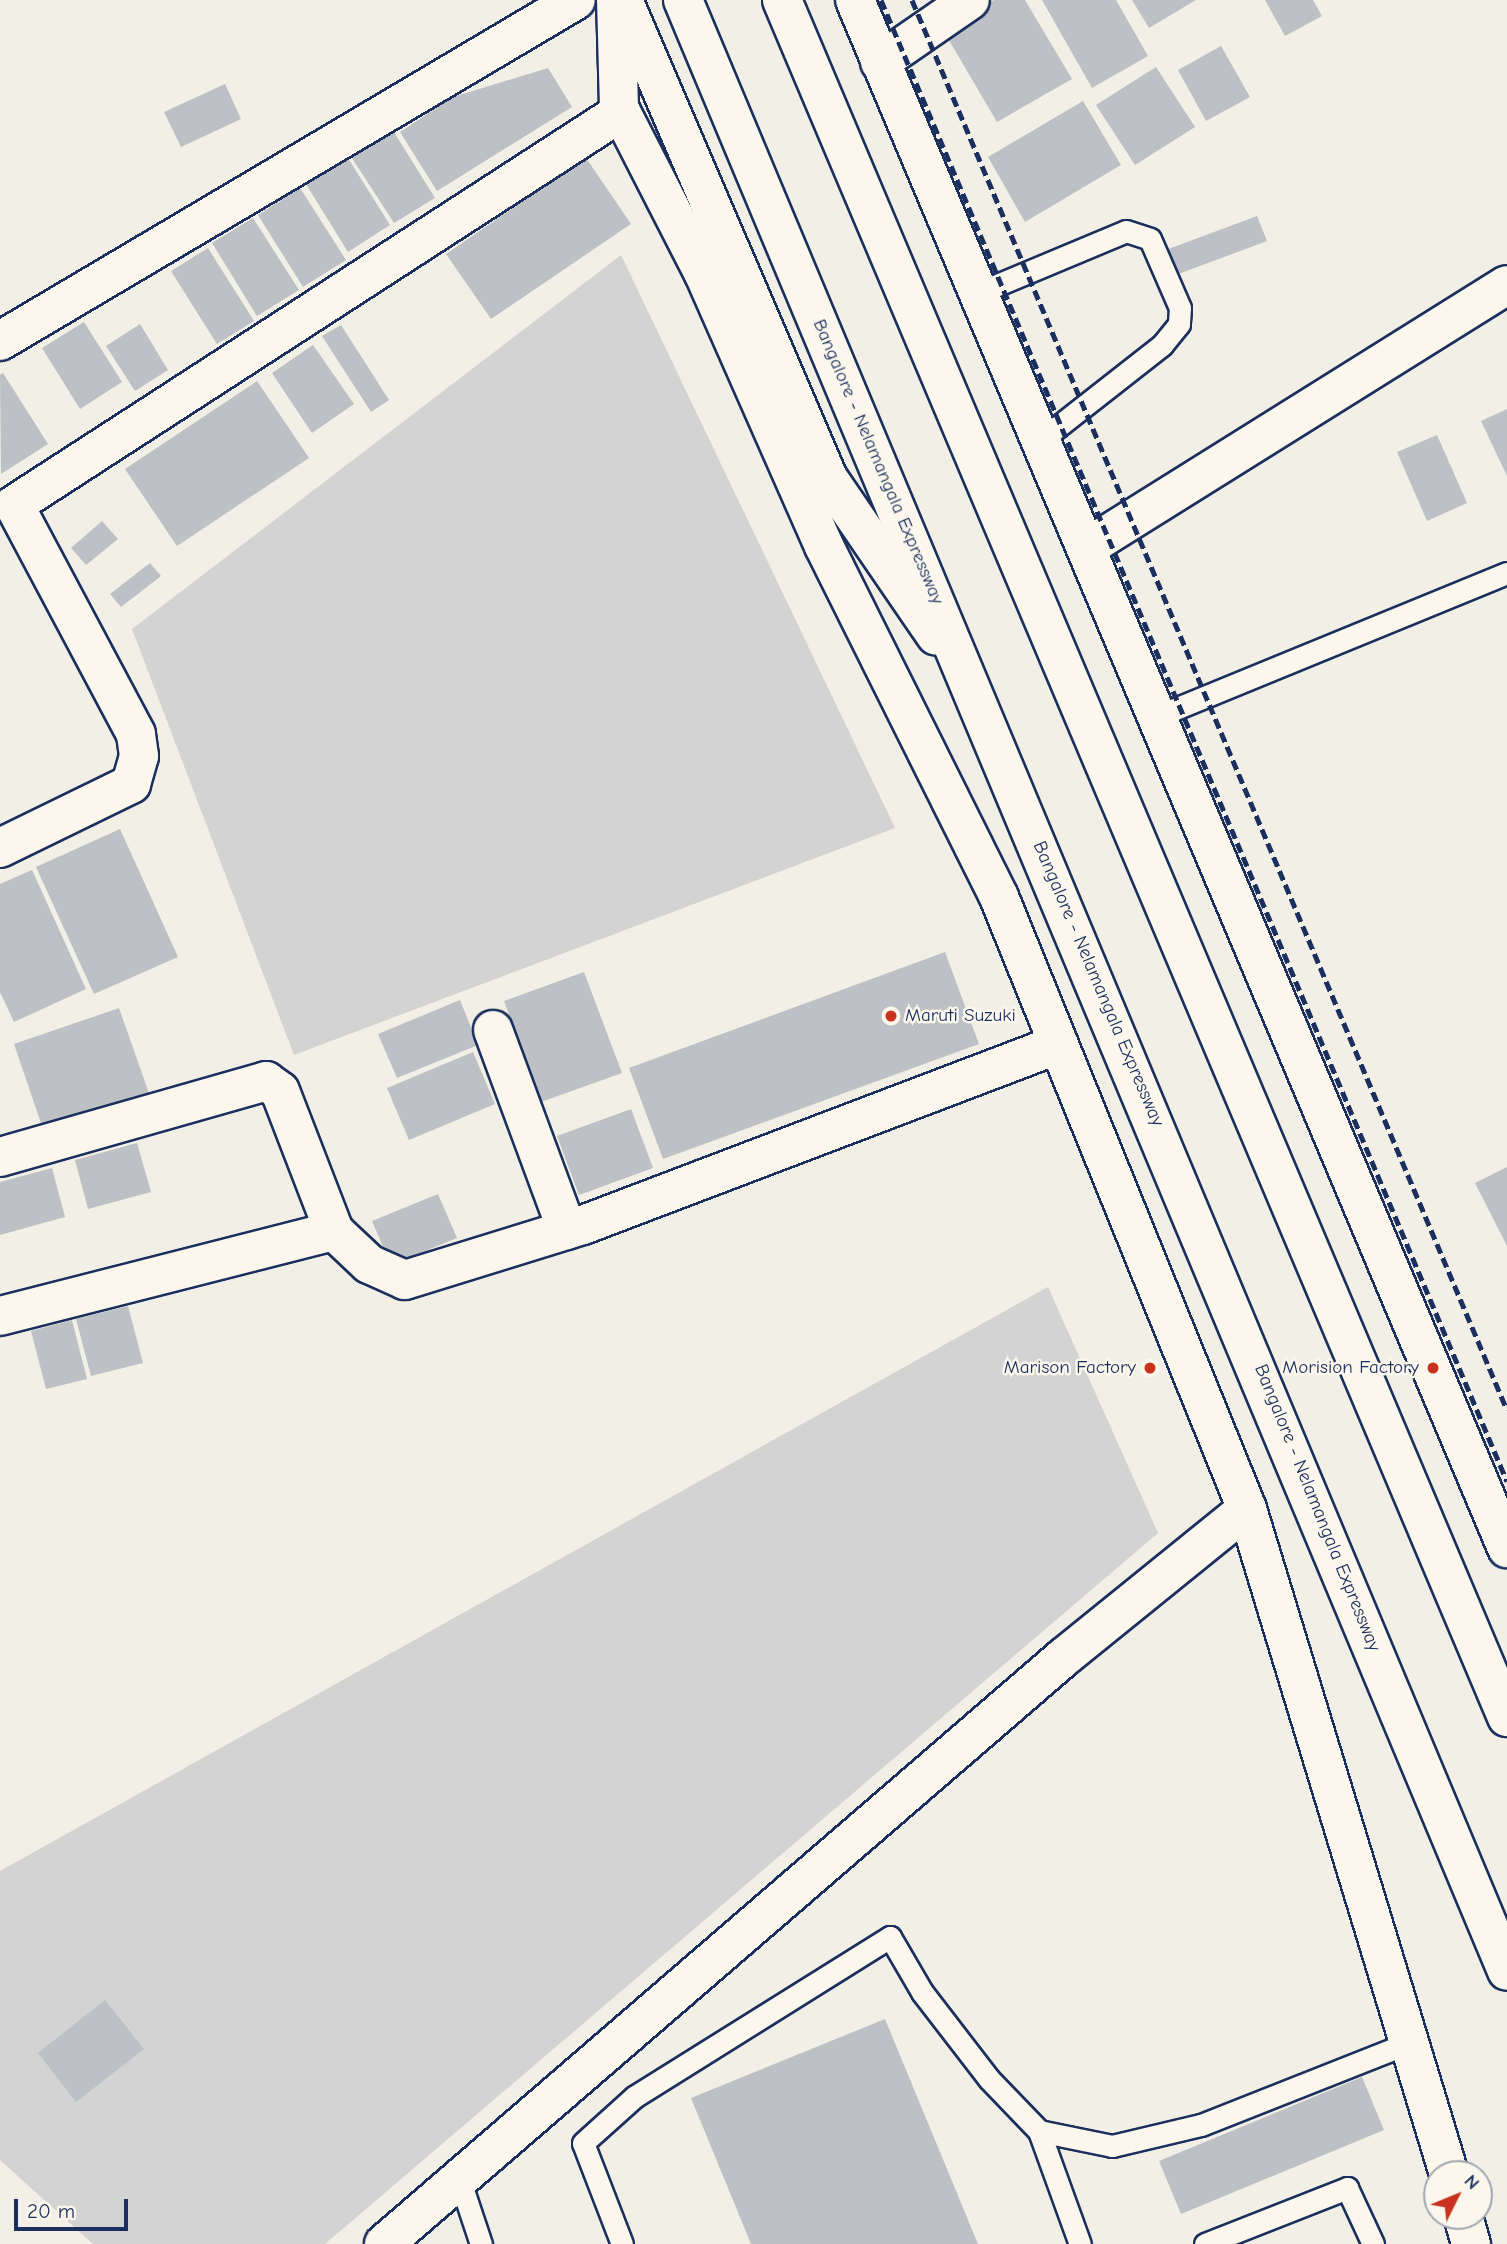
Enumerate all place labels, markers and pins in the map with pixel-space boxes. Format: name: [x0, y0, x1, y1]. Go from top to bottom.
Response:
place label: Maruti Suzuki: [905, 1005, 1016, 1027]
marker: Maruti Suzuki: [883, 1008, 899, 1024]
place label: Marison Factory: [1004, 1357, 1136, 1379]
place label: Morision Factory: [1282, 1357, 1419, 1379]
marker: Marison Factory: [1142, 1360, 1158, 1376]
marker: Morision Factory: [1425, 1360, 1441, 1376]

